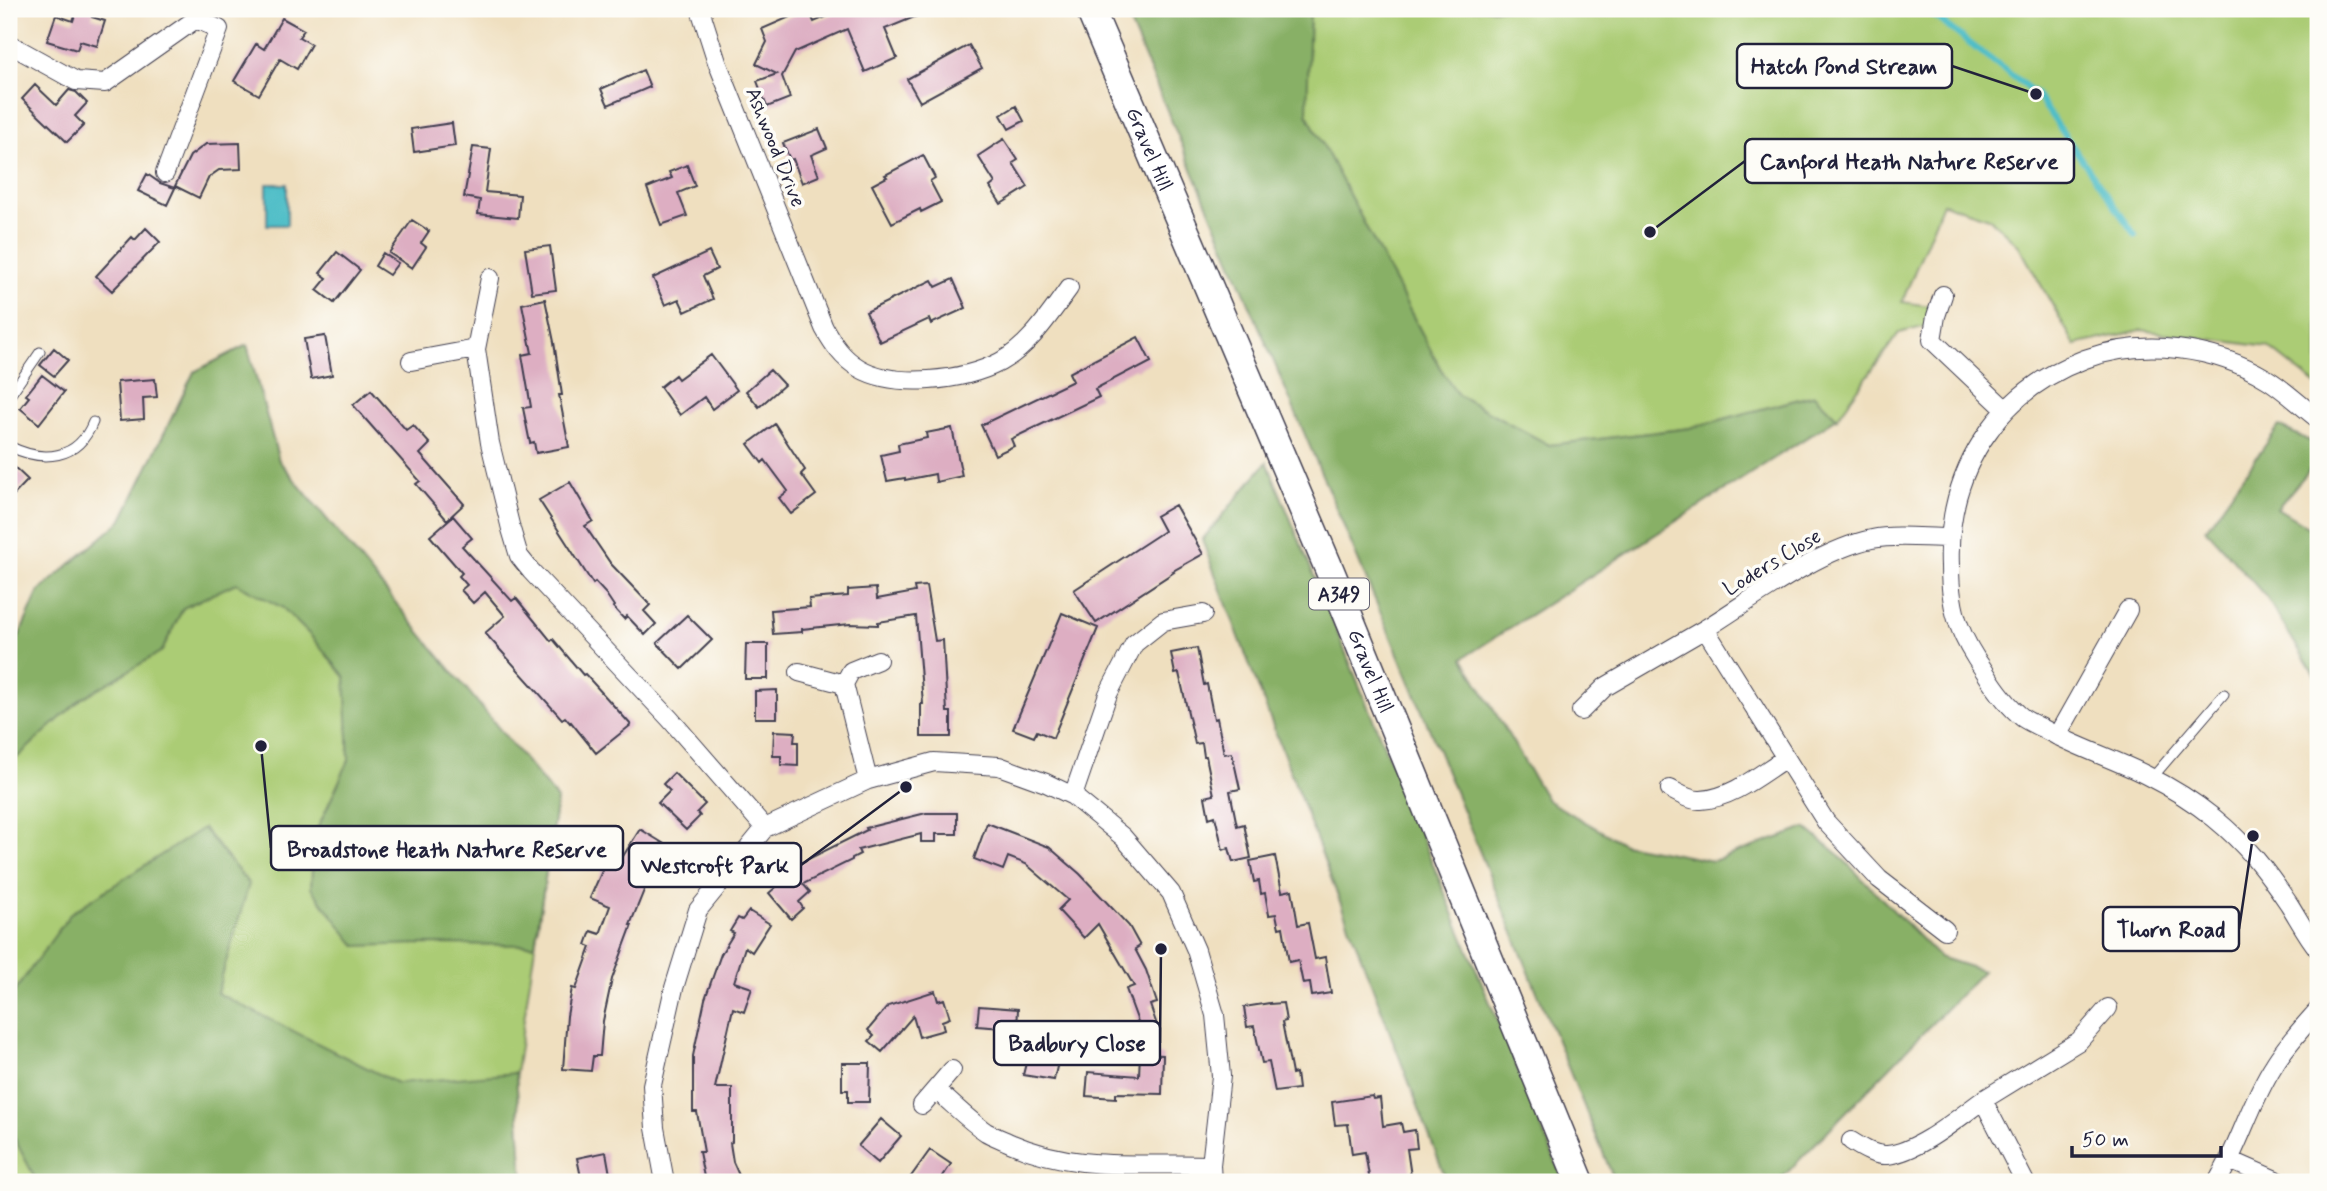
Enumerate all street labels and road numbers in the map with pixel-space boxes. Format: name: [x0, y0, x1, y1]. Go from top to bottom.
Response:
street label: Ashwood Drive: [738, 83, 812, 211]
street label: Gravel Hill: [1119, 103, 1179, 195]
street label: Loders Close: [1718, 523, 1827, 603]
road number: A349: [1309, 579, 1369, 610]
street label: Gravel Hill: [1340, 625, 1400, 717]

